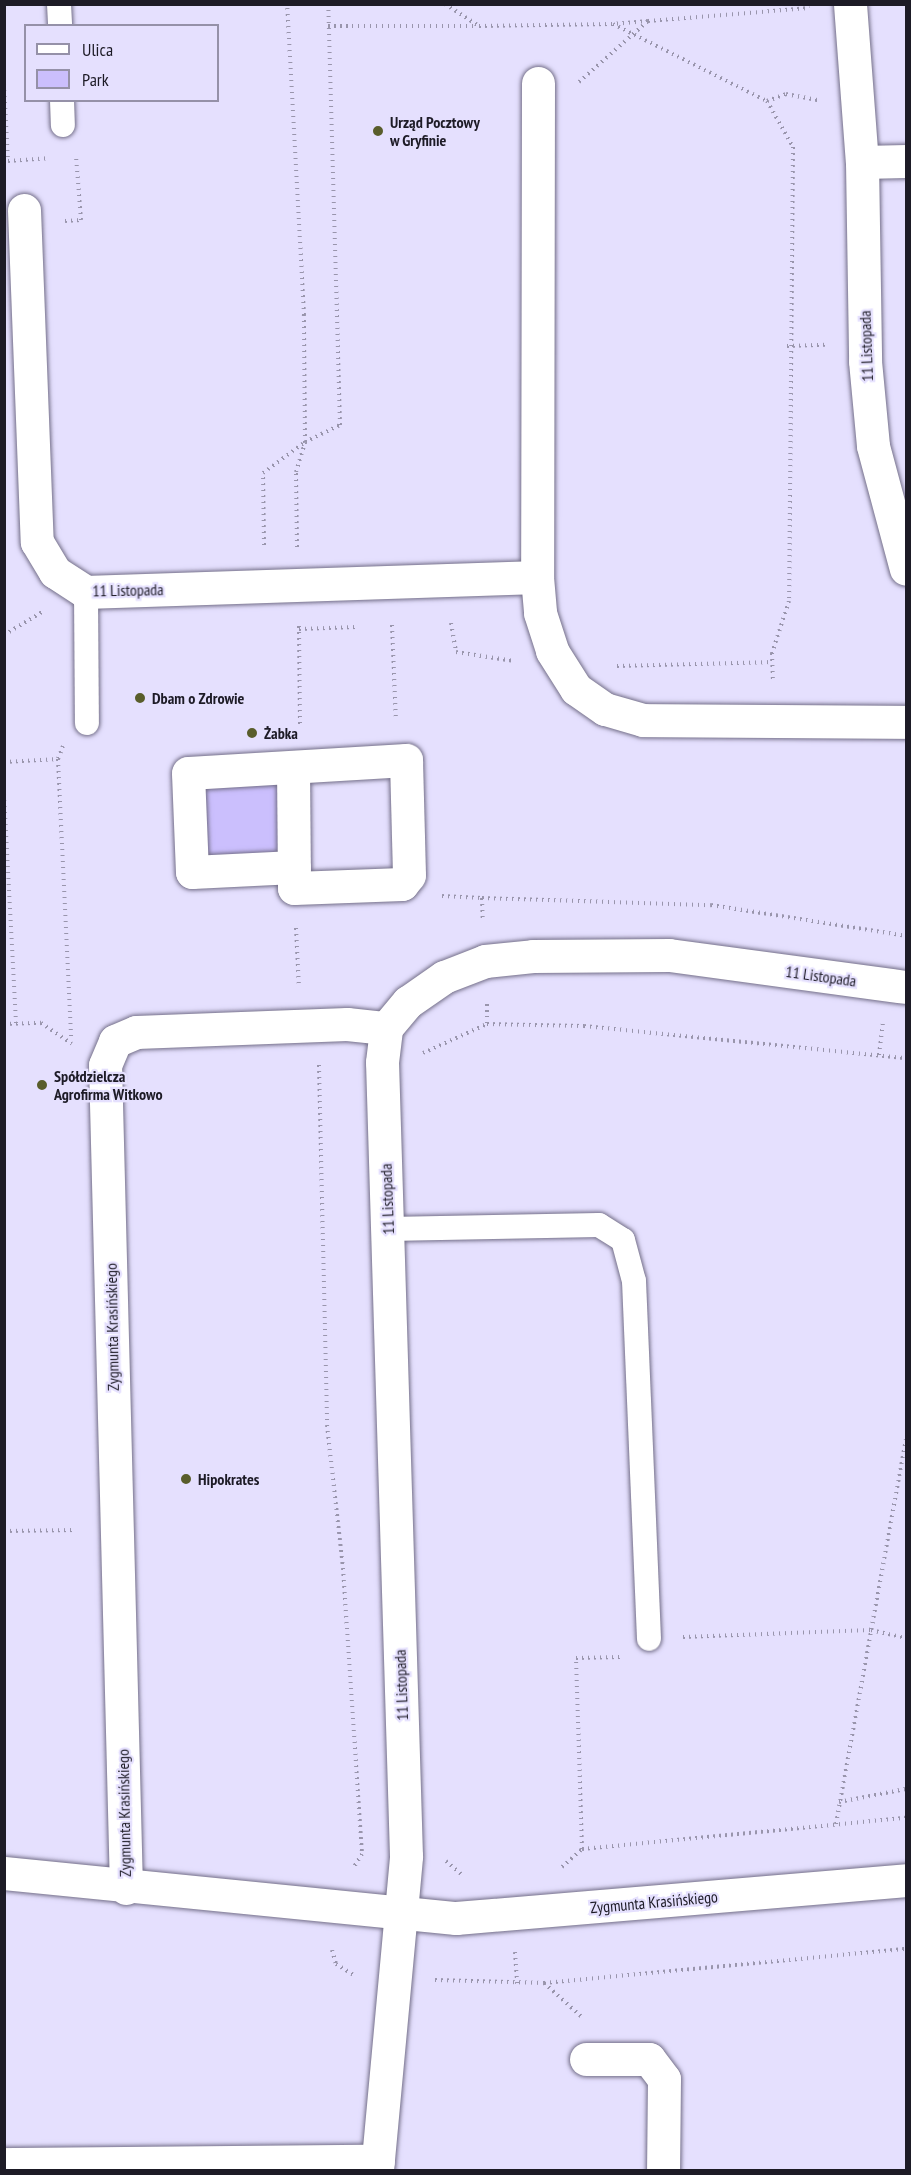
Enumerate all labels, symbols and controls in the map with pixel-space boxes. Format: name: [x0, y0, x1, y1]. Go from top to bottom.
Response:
legend: [24, 24, 219, 102]
text: Ulica: [82, 38, 113, 61]
text: Park: [82, 68, 109, 91]
place label: Urząd Pocztowy w Gryfinie: [390, 112, 480, 150]
marker: Urząd Pocztowy w Gryfinie: [371, 124, 385, 138]
street label: 11 Listopada: [855, 310, 877, 382]
street label: 11 Listopada: [92, 580, 164, 600]
place label: Dbam o Zdrowie: [152, 688, 244, 708]
marker: Dbam o Zdrowie: [133, 691, 147, 705]
place label: Żabka: [264, 723, 298, 743]
marker: Żabka: [245, 726, 259, 740]
street label: 11 Listopada: [784, 962, 858, 990]
place label: Spółdzielcza Agrofirma Witkowo: [54, 1066, 163, 1104]
marker: Spółdzielcza Agrofirma Witkowo: [35, 1078, 49, 1092]
street label: 11 Listopada: [376, 1163, 398, 1235]
street label: Zygmunta Krasińskiego: [101, 1263, 123, 1391]
place label: Hipokrates: [198, 1469, 259, 1489]
marker: Hipokrates: [179, 1472, 193, 1486]
street label: 11 Listopada: [390, 1649, 412, 1721]
street label: Zygmunta Krasińskiego: [113, 1749, 135, 1877]
street label: Zygmunta Krasińskiego: [589, 1887, 719, 1917]

